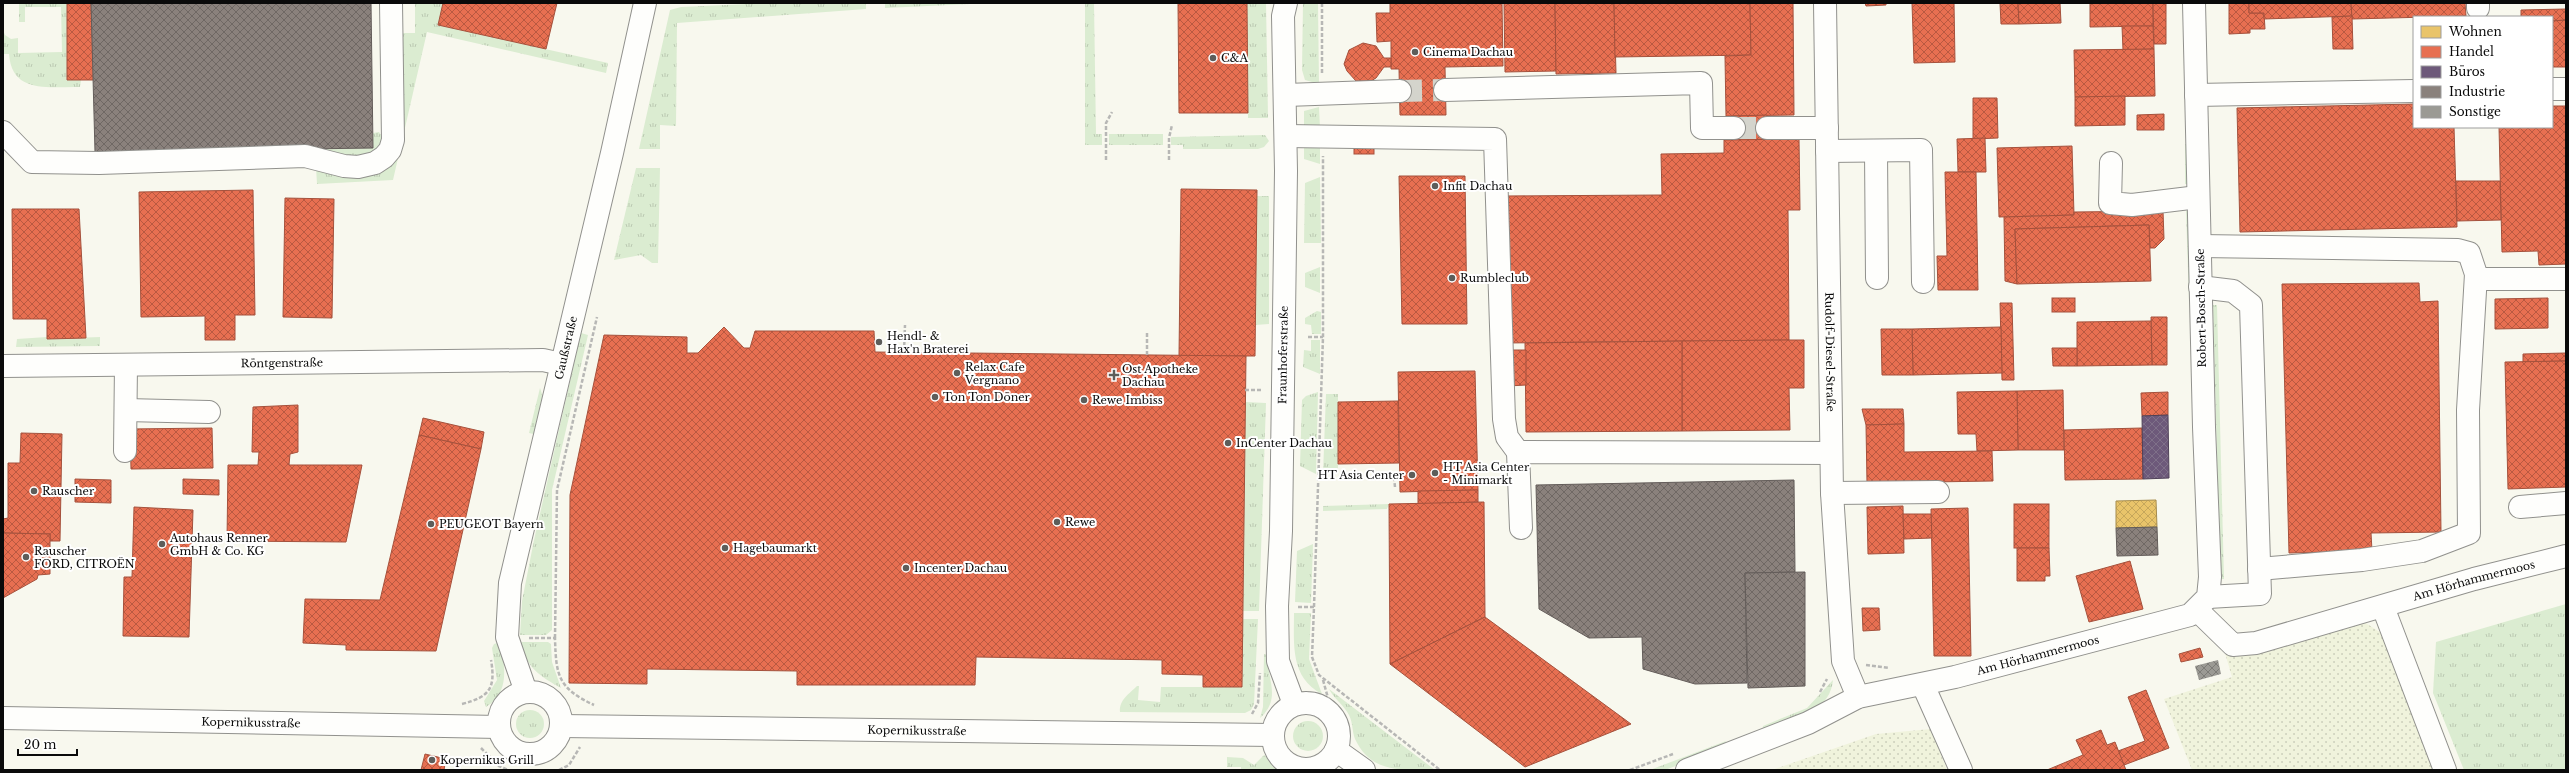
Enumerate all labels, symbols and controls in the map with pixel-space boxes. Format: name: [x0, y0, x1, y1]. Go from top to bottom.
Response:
legend: [2413, 16, 2553, 128]
text: Wohnen: [2448, 24, 2502, 39]
text: Handel: [2449, 44, 2494, 59]
place label: Cinema Dachau: [1423, 45, 1514, 59]
marker: Cinema Dachau: [1410, 47, 1420, 57]
place label: C&A: [1221, 51, 1248, 65]
marker: C&A: [1208, 53, 1218, 63]
text: Büros: [2449, 64, 2485, 79]
text: Industrie: [2449, 84, 2505, 99]
text: Sonstige: [2449, 104, 2501, 119]
place label: Infit Dachau: [1443, 179, 1513, 193]
marker: Infit Dachau: [1430, 181, 1440, 191]
street label: Robert-Bosch-Straße: [2193, 248, 2209, 368]
place label: Rumbleclub: [1460, 271, 1529, 285]
marker: Rumbleclub: [1447, 273, 1457, 283]
street label: Rudolf-Diesel-Straße: [1822, 292, 1838, 412]
street label: Fraunhoferstraße: [1275, 306, 1291, 404]
street label: Gaußstraße: [551, 315, 580, 381]
place label: Hendl- & Hax'n Braterei: [887, 329, 969, 356]
marker: Hendl- & Hax'n Braterei: [874, 337, 884, 347]
street label: Röntgenstraße: [241, 355, 323, 370]
place label: Relax Cafe Vergnano: [964, 360, 1025, 387]
place label: Ost Apotheke Dachau: [1122, 362, 1198, 389]
marker: Relax Cafe Vergnano: [952, 368, 962, 378]
marker: Ost Apotheke Dachau: [1109, 370, 1119, 380]
place label: Ton Ton Döner: [943, 390, 1031, 404]
marker: Ton Ton Döner: [930, 392, 940, 402]
place label: Rewe Imbiss: [1092, 393, 1163, 407]
marker: Rewe Imbiss: [1079, 395, 1089, 405]
place label: InCenter Dachau: [1236, 436, 1333, 450]
marker: InCenter Dachau: [1223, 438, 1233, 448]
place label: HT Asia Center - Minimarkt: [1443, 460, 1530, 487]
place label: HT Asia Center: [1318, 468, 1405, 482]
marker: HT Asia Center - Minimarkt: [1430, 468, 1440, 478]
marker: HT Asia Center: [1407, 470, 1417, 480]
place label: Rauscher: [42, 484, 95, 498]
marker: Rauscher: [29, 486, 39, 496]
place label: Rewe: [1065, 515, 1095, 529]
place label: PEUGEOT Bayern: [439, 517, 544, 531]
marker: Rewe: [1052, 517, 1062, 527]
marker: PEUGEOT Bayern: [426, 519, 436, 529]
place label: Autohaus Renner GmbH & Co. KG: [169, 531, 269, 558]
marker: Autohaus Renner GmbH & Co. KG: [157, 539, 167, 549]
place label: Hagebaumarkt: [733, 541, 818, 555]
marker: Hagebaumarkt: [720, 543, 730, 553]
place label: Rauscher FORD, CITROËN: [34, 544, 135, 571]
marker: Rauscher FORD, CITROËN: [21, 552, 31, 562]
street label: Am Hörhammermoos: [2410, 557, 2536, 604]
place label: Incenter Dachau: [914, 561, 1008, 575]
marker: Incenter Dachau: [901, 563, 911, 573]
street label: Am Hörhammermoos: [1974, 632, 2101, 678]
street label: Kopernikusstraße: [201, 715, 301, 730]
street label: Kopernikusstraße: [867, 723, 967, 738]
scale bar: [18, 731, 77, 757]
text: 20 m: [24, 737, 56, 752]
place label: Kopernikus Grill: [440, 753, 534, 767]
marker: Kopernikus Grill: [427, 755, 437, 765]

